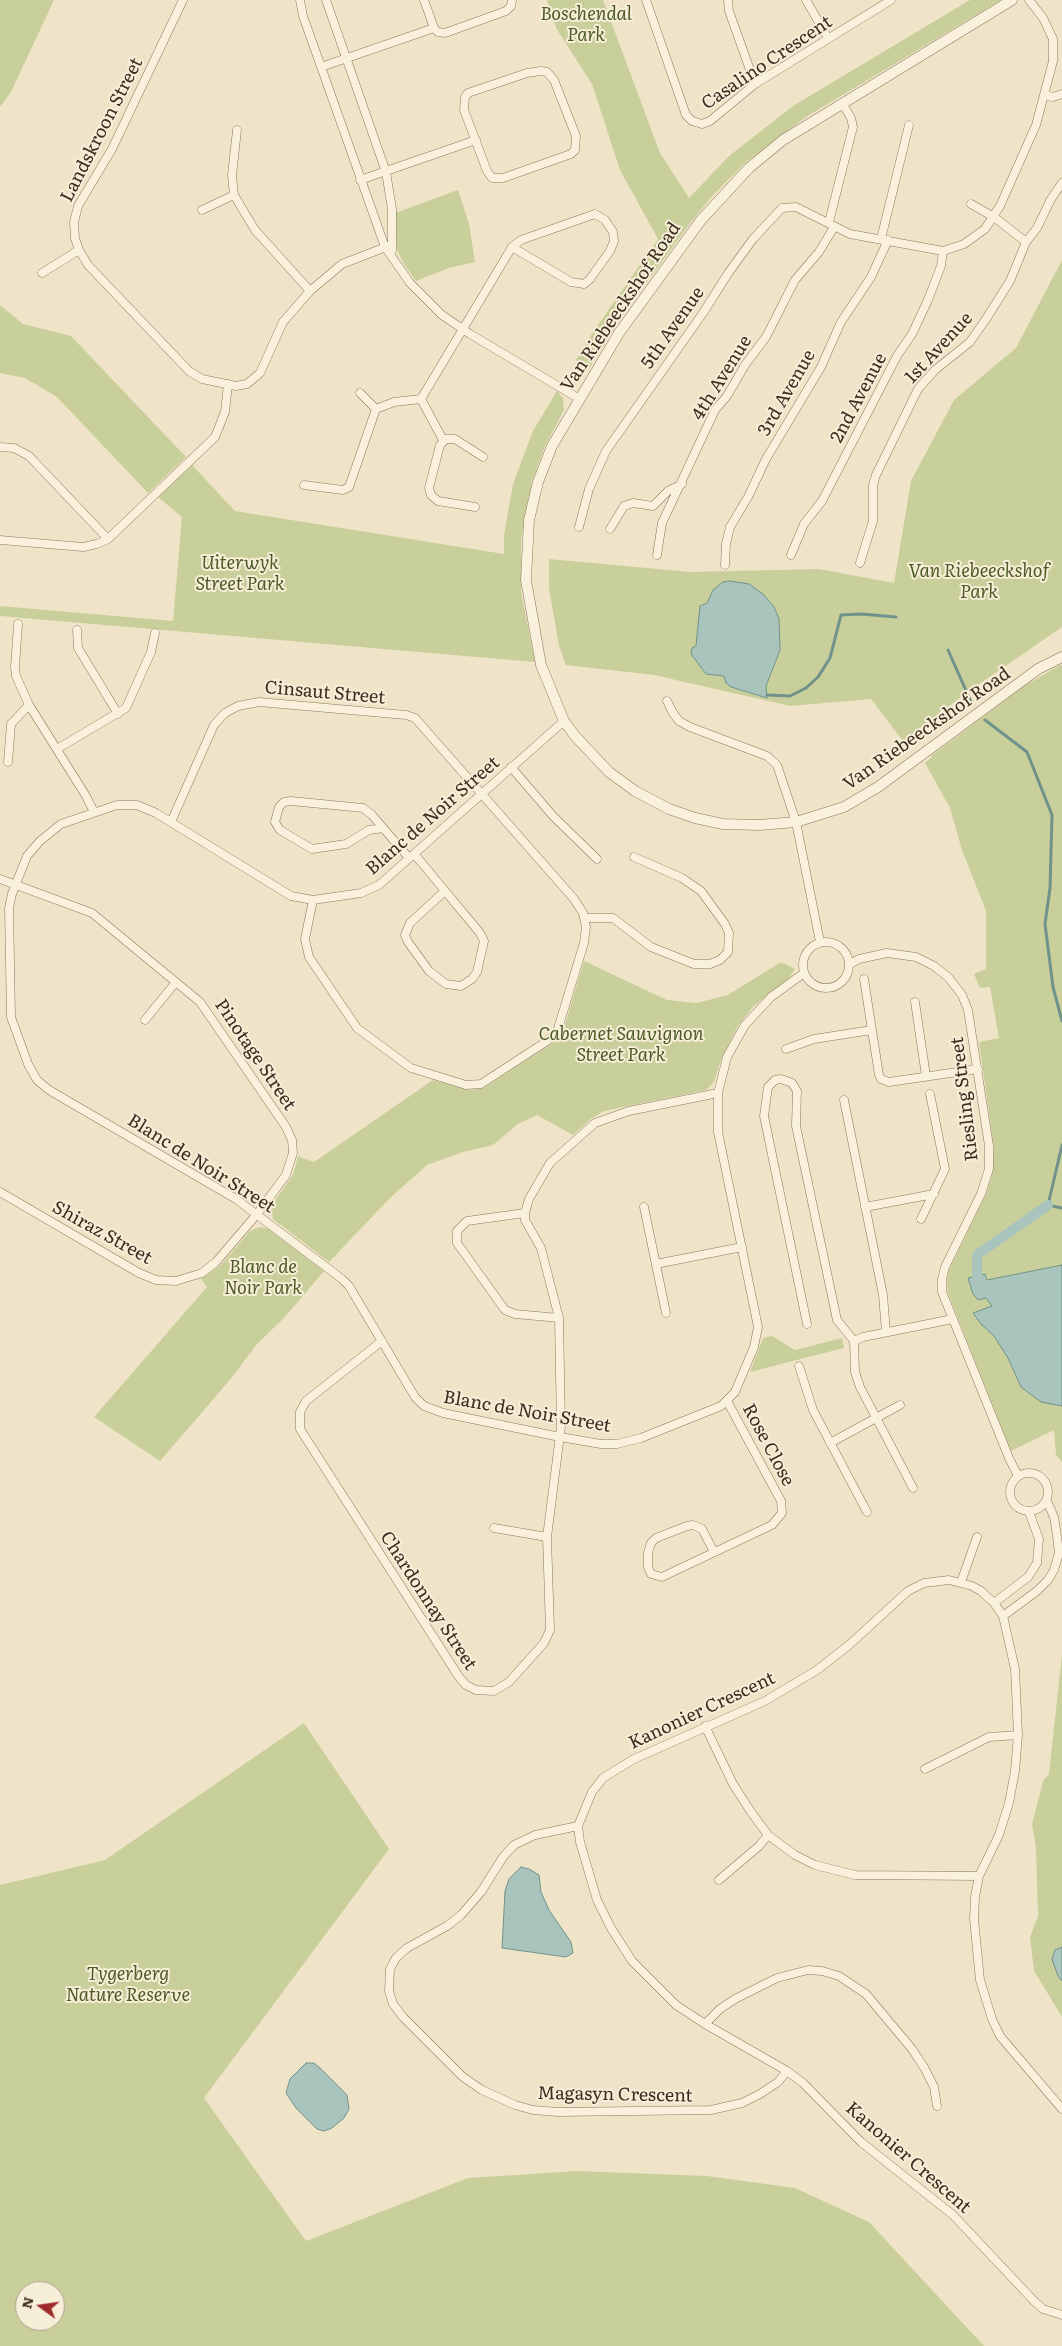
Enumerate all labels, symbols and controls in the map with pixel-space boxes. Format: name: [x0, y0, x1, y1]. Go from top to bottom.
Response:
park label: Boschendal Park: [540, 4, 632, 46]
street label: Casalino Crescent: [698, 11, 836, 115]
street label: Landskroon Street: [56, 54, 148, 206]
street label: Van Riebeeckshof Road: [556, 218, 686, 396]
street label: 5th Avenue: [637, 283, 709, 373]
street label: 1st Avenue: [901, 308, 977, 388]
street label: 4th Avenue: [687, 332, 757, 424]
street label: 3rd Avenue: [754, 346, 820, 440]
street label: 2nd Avenue: [826, 349, 892, 447]
park label: Uiterwyk Street Park: [195, 553, 285, 596]
park label: Van Riebeeckshof Park: [909, 561, 1049, 604]
street label: Van Riebeeckshof Road: [839, 663, 1015, 795]
street label: Cinsaut Street: [264, 677, 386, 709]
street label: Blanc de Noir Street: [362, 752, 504, 880]
street label: Pinotage Street: [210, 995, 300, 1115]
park label: Cabernet Sauvignon Street Park: [538, 1024, 704, 1066]
street label: Riesling Street: [947, 1035, 983, 1163]
street label: Blanc de Noir Street: [123, 1110, 279, 1218]
street label: Shiraz Street: [48, 1197, 156, 1269]
park label: Blanc de Noir Park: [224, 1257, 302, 1300]
street label: Blanc de Noir Street: [441, 1387, 613, 1437]
street label: Rose Close: [737, 1400, 799, 1490]
street label: Chardonnay Street: [375, 1528, 481, 1674]
street label: Kanonier Crescent: [625, 1668, 779, 1754]
park label: Tygerberg Nature Reserve: [66, 1964, 190, 2006]
street label: Magasyn Crescent: [537, 2083, 693, 2107]
street label: Kanonier Crescent: [841, 2098, 975, 2218]
north arrow: [15, 2281, 65, 2331]
text: N: [15, 2294, 38, 2311]

